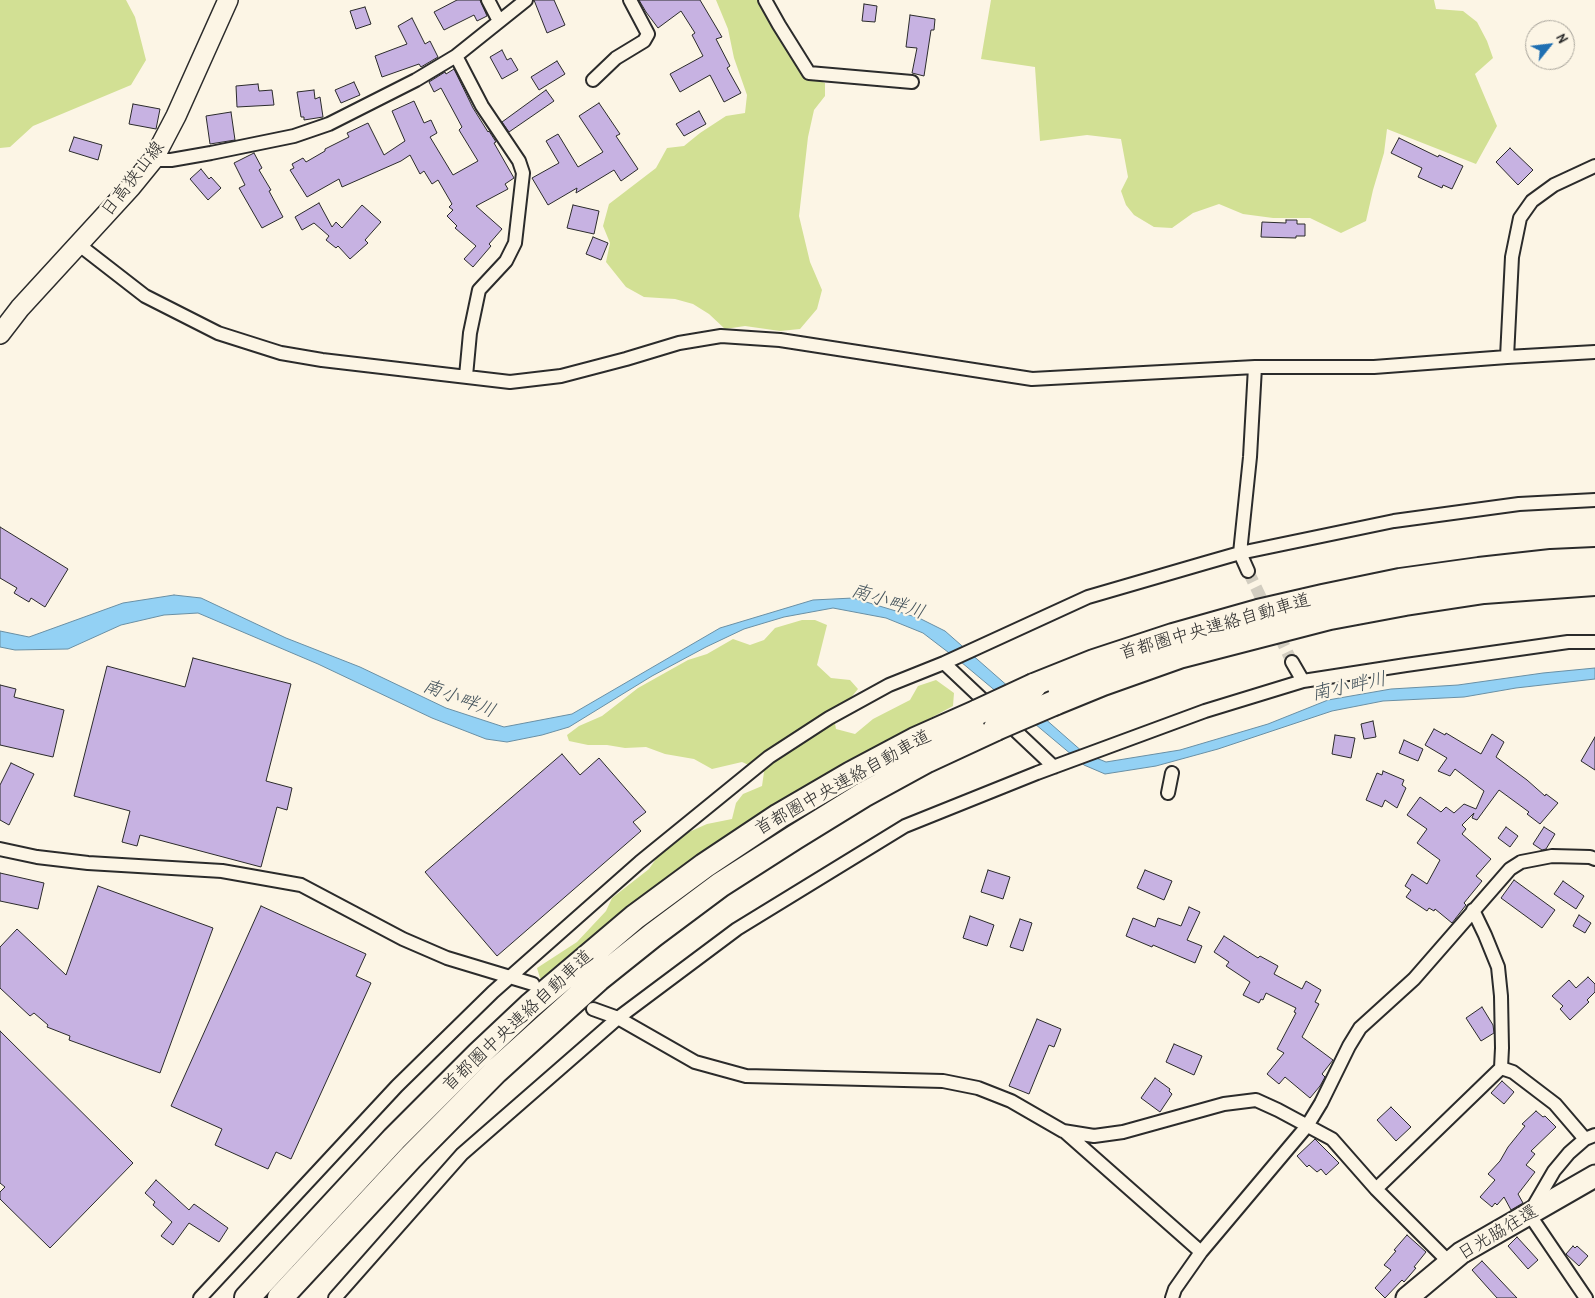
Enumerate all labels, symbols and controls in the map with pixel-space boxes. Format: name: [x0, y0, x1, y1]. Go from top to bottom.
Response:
north arrow: [1525, 20, 1575, 70]
text: N: [1553, 30, 1573, 46]
street label: 日高狭山線: [97, 137, 169, 221]
water label: 南小畔川: [848, 579, 928, 625]
street label: 首都圏中央連絡自動車道: [1117, 589, 1313, 665]
water label: 南小畔川: [1309, 668, 1389, 706]
water label: 南小畔川: [419, 675, 499, 723]
street label: 首都圏中央連絡自動車道: [751, 726, 935, 840]
street label: 首都圏中央連絡自動車道: [438, 946, 598, 1096]
street label: 日光脇往還: [1454, 1201, 1542, 1265]

